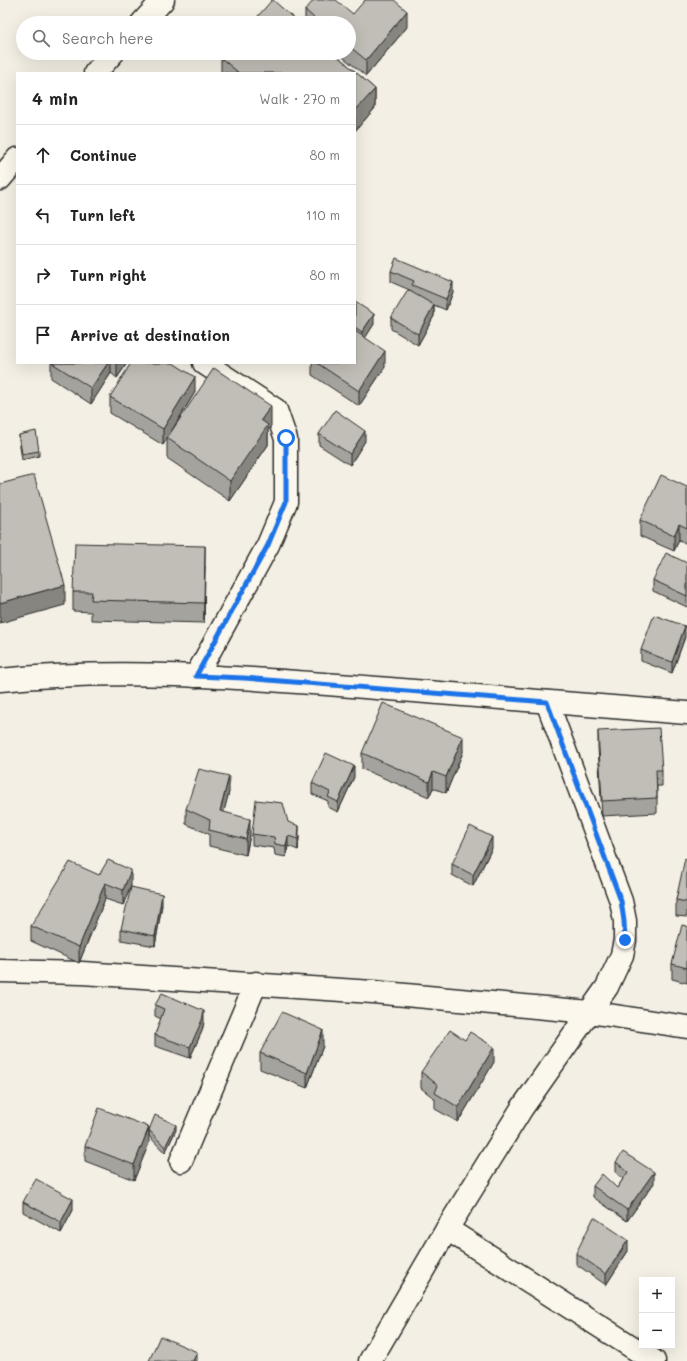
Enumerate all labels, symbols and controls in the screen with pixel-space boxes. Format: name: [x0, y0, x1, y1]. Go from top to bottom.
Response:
search box: [16, 16, 356, 60]
icon: search: [30, 27, 52, 49]
text: Search here: [62, 28, 153, 48]
text: 4 min: [32, 87, 78, 109]
text: Walk · 270 m: [259, 90, 340, 107]
icon: ahead: [32, 144, 54, 166]
text: Continue: [70, 145, 137, 165]
text: 80 m: [310, 146, 340, 163]
icon: left: [32, 204, 54, 226]
text: Turn left: [70, 205, 135, 225]
text: 110 m: [306, 206, 340, 223]
icon: right: [32, 264, 54, 286]
text: Turn right: [70, 265, 147, 285]
text: 80 m: [310, 266, 340, 283]
icon: arrive: [32, 324, 54, 346]
text: Arrive at destination: [70, 325, 230, 345]
route start: [277, 429, 295, 447]
route end: [616, 931, 634, 949]
map controls: [639, 1277, 675, 1349]
button: +: [639, 1277, 675, 1313]
button: −: [639, 1313, 675, 1349]

